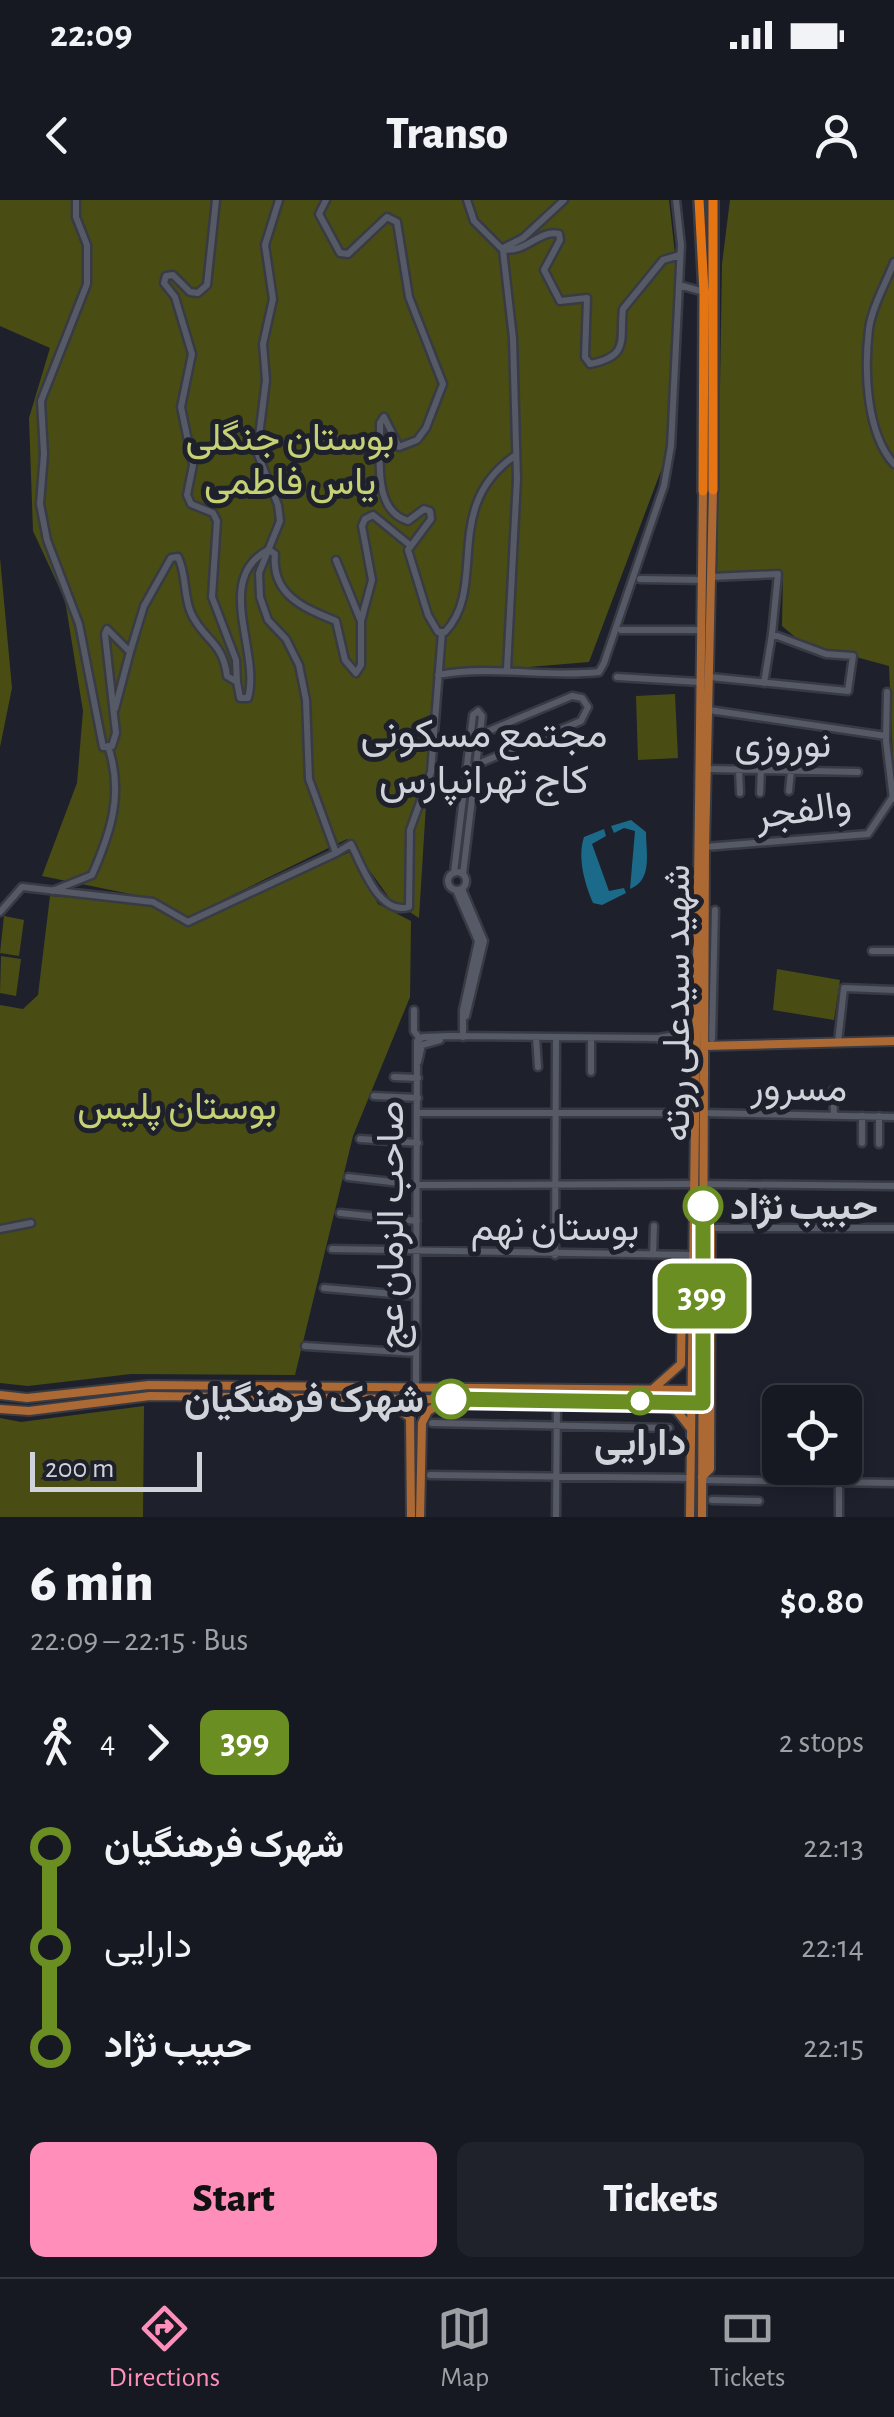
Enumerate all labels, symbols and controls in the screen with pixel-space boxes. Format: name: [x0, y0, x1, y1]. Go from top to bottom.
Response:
text: 22:09: [50, 16, 133, 54]
icon: back: [30, 108, 85, 163]
icon: person: [809, 108, 864, 163]
text: Transo: [386, 112, 508, 157]
park label: بوستان جنگلی یاس فاطمی: [186, 419, 394, 504]
district label: مجتمع مسکونی کاج تهرانپارس: [360, 715, 608, 806]
street label: نوروزی: [734, 725, 832, 767]
street label: والفجر: [752, 785, 854, 839]
street label: شهید سیدعلی روته: [659, 864, 699, 1142]
street label: مسرور: [749, 1069, 847, 1111]
park label: بوستان پلیس: [77, 1089, 277, 1132]
street label: صاحب الزمان عج: [373, 1101, 416, 1349]
marker: حبیب نژاد: [684, 1187, 722, 1225]
place label: حبیب نژاد: [730, 1189, 878, 1230]
street label: بوستان نهم: [471, 1210, 639, 1252]
line badge: 399: [644, 1264, 760, 1328]
text: 399: [678, 1279, 726, 1314]
marker: شهرک فرهنگیان: [432, 1380, 470, 1418]
place label: شهرک فرهنگیان: [184, 1381, 424, 1423]
map controls: [762, 1385, 862, 1485]
button: locate: [762, 1385, 862, 1485]
marker: دارایی: [627, 1388, 653, 1414]
place label: دارایی: [594, 1425, 686, 1466]
scale bar: [30, 1447, 202, 1492]
text: 200 m: [45, 1455, 114, 1483]
text: 6 min: [30, 1556, 154, 1611]
text: $0.80: [780, 1583, 864, 1621]
text: 22:09 – 22:15 · Bus: [30, 1624, 248, 1656]
icon: walk: [30, 1715, 85, 1770]
icon: forward: [130, 1715, 185, 1770]
text: 399: [220, 1725, 269, 1760]
text: 4: [100, 1726, 115, 1758]
text: 2 stops: [779, 1726, 864, 1758]
text: شهرک فرهنگیان: [104, 1827, 344, 1865]
text: 22:13: [803, 1831, 864, 1863]
text: دارایی: [104, 1927, 192, 1965]
text: 22:14: [801, 1931, 864, 1963]
text: حبیب نژاد: [104, 2027, 252, 2065]
text: 22:15: [803, 2031, 864, 2063]
button: Start: [30, 2142, 437, 2257]
button: Tickets: [457, 2142, 864, 2257]
tab: Directions: [109, 2301, 220, 2395]
tab: Map: [437, 2301, 492, 2395]
tab: Tickets: [710, 2301, 785, 2395]

